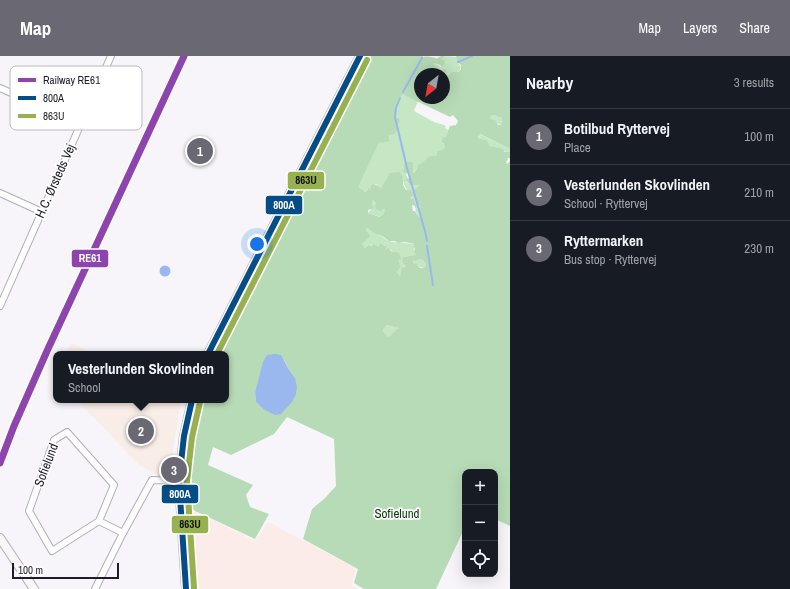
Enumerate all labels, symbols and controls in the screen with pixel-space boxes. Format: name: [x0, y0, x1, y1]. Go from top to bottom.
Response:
text: Map: [20, 15, 51, 41]
text: Map: [639, 19, 661, 37]
text: Layers: [683, 19, 717, 37]
text: Share: [739, 19, 770, 37]
legend: [10, 66, 142, 130]
north arrow: [414, 68, 450, 104]
text: Nearby: [526, 71, 573, 94]
text: Railway RE61: [43, 73, 100, 87]
text: 3 results: [734, 74, 774, 91]
text: 800A: [43, 91, 65, 105]
text: 863U: [43, 109, 65, 123]
text: Botilbud Ryttervej: [564, 118, 670, 139]
text: 1: [536, 128, 542, 145]
text: 100 m: [744, 128, 774, 145]
pin: 1: [187, 136, 213, 166]
text: Place: [564, 139, 591, 156]
street label: H.C. Ørsteds Vej: [31, 141, 79, 221]
line badge: 863U: [287, 171, 325, 190]
text: 863U: [295, 173, 317, 187]
text: Vesterlunden Skovlinden: [564, 174, 710, 195]
text: 2: [536, 184, 542, 201]
text: 210 m: [744, 184, 774, 201]
line badge: 800A: [265, 195, 303, 215]
text: School · Ryttervej: [564, 195, 648, 212]
text: 800A: [273, 198, 295, 212]
text: Ryttermarken: [564, 230, 643, 251]
your location: [247, 234, 267, 254]
text: 3: [536, 240, 542, 257]
text: 230 m: [744, 240, 774, 257]
line badge: RE61: [71, 249, 109, 268]
text: RE61: [79, 251, 101, 265]
text: Bus stop · Ryttervej: [564, 251, 656, 268]
popup: [53, 351, 229, 403]
text: Vesterlunden Skovlinden: [68, 358, 214, 379]
text: School: [68, 379, 101, 396]
pin: 2: [128, 416, 154, 446]
street label: Sofielund: [30, 441, 62, 489]
pin: 3: [161, 455, 187, 485]
map controls: [462, 469, 498, 577]
button: +: [462, 469, 498, 505]
line badge: 800A: [161, 484, 199, 504]
text: 800A: [169, 487, 191, 501]
park label: Sofielund: [374, 505, 420, 522]
button: −: [462, 505, 498, 541]
line badge: 863U: [171, 515, 209, 534]
text: 863U: [179, 517, 201, 531]
button: locate: [462, 541, 498, 577]
scale bar: [12, 561, 119, 580]
text: 100 m: [18, 563, 43, 577]

